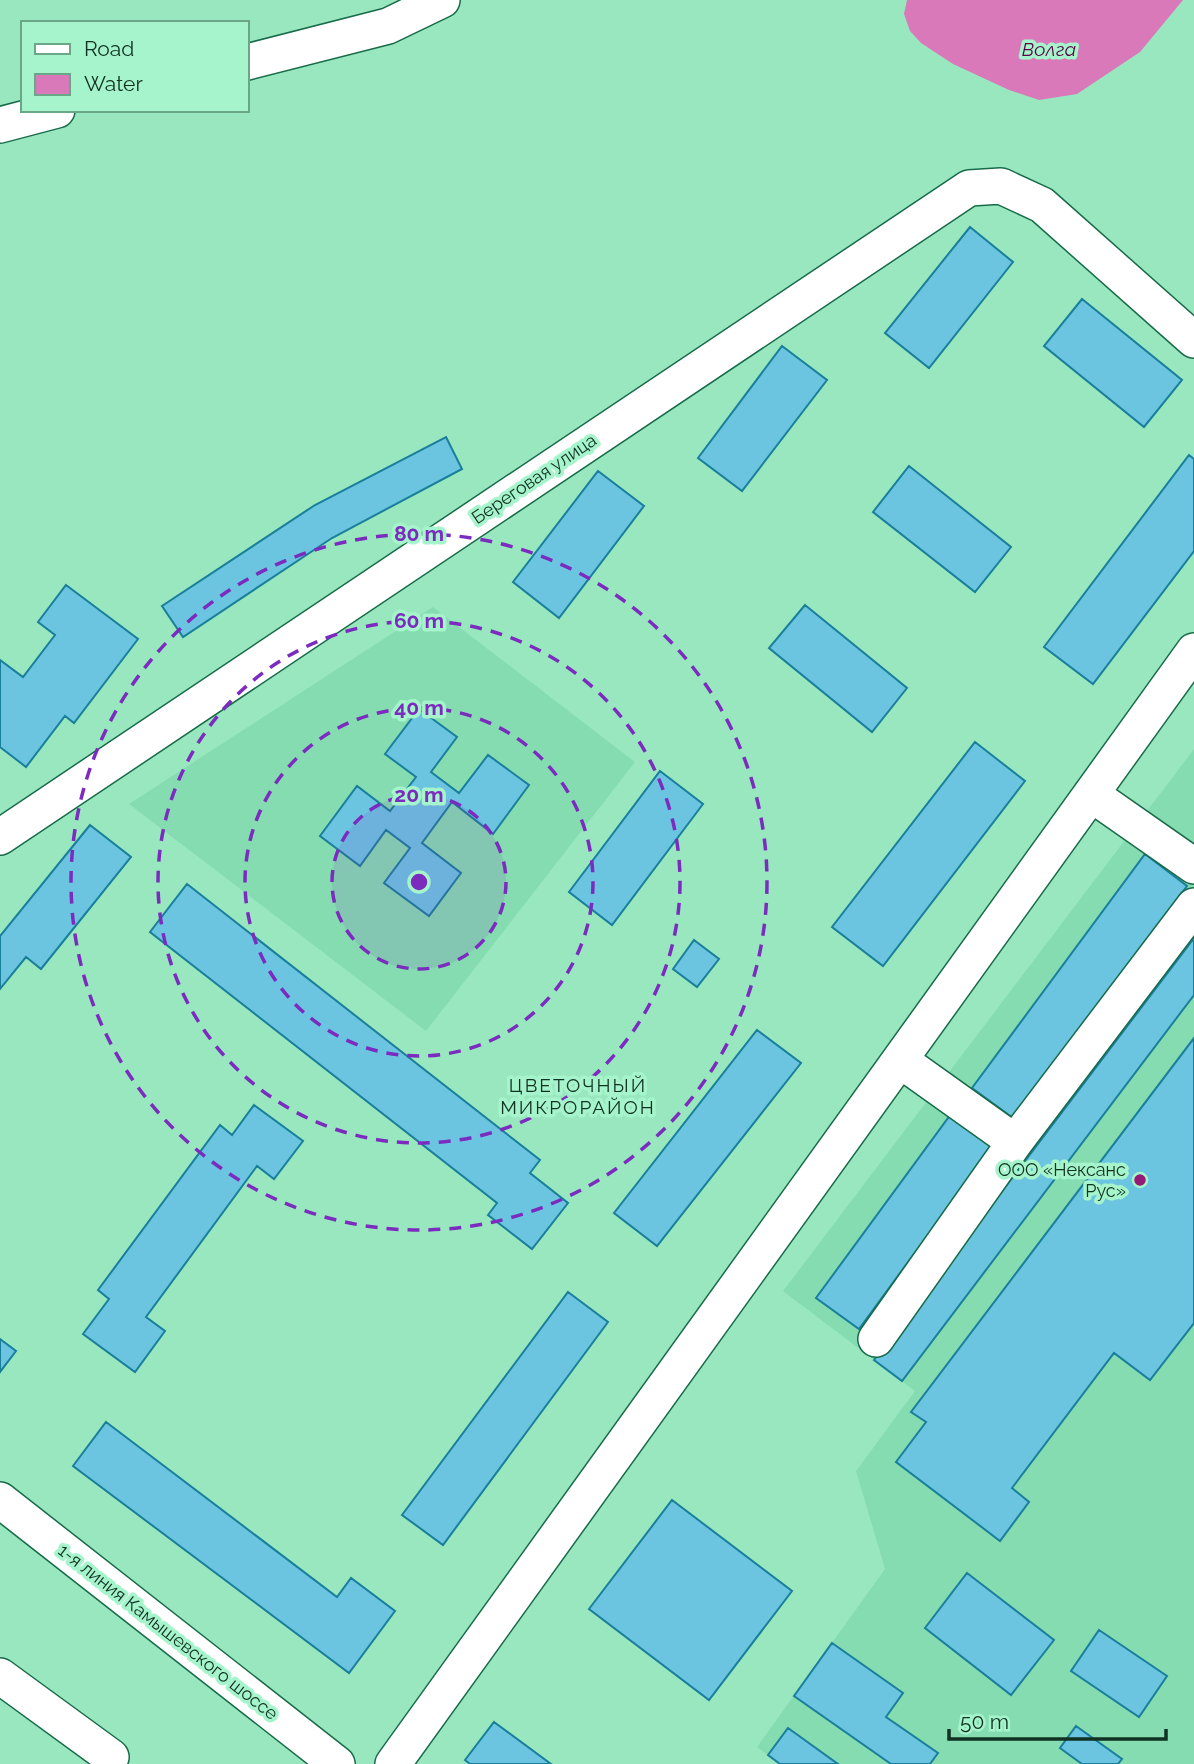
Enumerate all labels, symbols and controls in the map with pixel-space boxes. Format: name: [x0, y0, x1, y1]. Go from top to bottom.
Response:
legend: [21, 21, 248, 112]
text: Road: [84, 36, 134, 61]
water label: Волга: [1022, 38, 1076, 60]
text: Water: [84, 71, 143, 96]
street label: Береговая улица: [467, 429, 600, 528]
text: 80 m: [394, 521, 444, 546]
text: 60 m: [394, 608, 444, 633]
text: 40 m: [394, 695, 444, 720]
text: 20 m: [394, 782, 444, 807]
centre of rings: [407, 870, 431, 894]
district label: ЦВЕТОЧНЫЙ МИКРОРАЙОН: [500, 1074, 656, 1118]
place label: ООО «Нексанс Рус»: [998, 1159, 1126, 1201]
marker: ООО «Нексанс Рус»: [1132, 1172, 1148, 1188]
street label: 1-я линия Камышевского шоссе: [54, 1539, 283, 1724]
scale bar: [949, 1698, 1166, 1742]
text: 50 m: [960, 1709, 1009, 1734]

